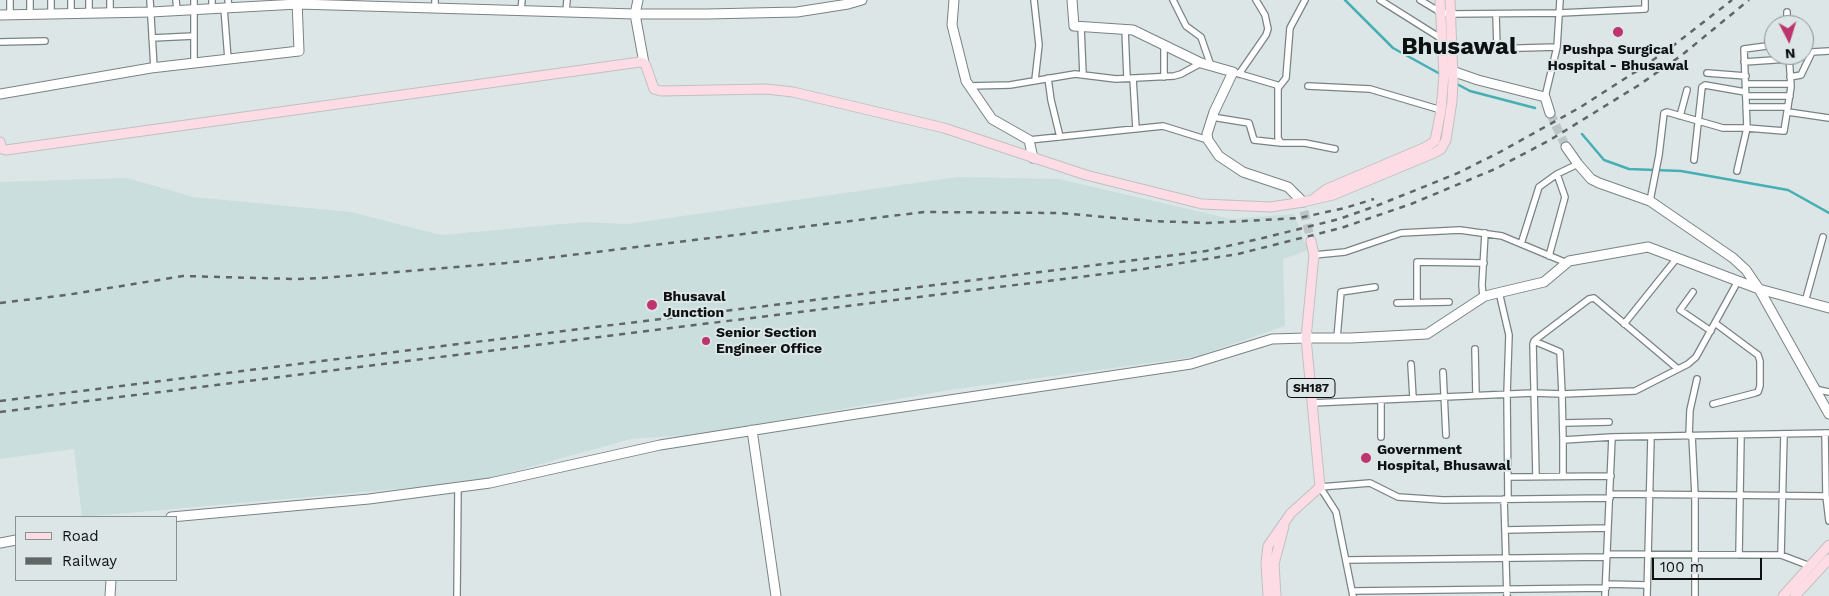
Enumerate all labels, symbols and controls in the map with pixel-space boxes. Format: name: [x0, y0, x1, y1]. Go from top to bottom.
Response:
north arrow: [1764, 15, 1814, 65]
marker: Pushpa Surgical Hospital - Bhusawal: [1611, 25, 1625, 39]
district label: Bhusawal: [1401, 33, 1517, 61]
place label: Pushpa Surgical Hospital - Bhusawal: [1548, 42, 1688, 74]
text: N: [1784, 46, 1796, 62]
place label: Bhusaval Junction: [663, 289, 726, 322]
marker: Bhusaval Junction: [645, 298, 659, 312]
place label: Senior Section Engineer Office: [716, 325, 822, 358]
marker: Senior Section Engineer Office: [700, 335, 712, 347]
road number: SH187: [1287, 378, 1335, 398]
place label: Government Hospital, Bhusawal: [1377, 442, 1511, 474]
marker: Government Hospital, Bhusawal: [1359, 451, 1373, 465]
legend: [15, 516, 178, 581]
text: Road: [62, 527, 99, 545]
scale bar: [1654, 548, 1764, 580]
text: Railway: [62, 552, 117, 570]
text: 100 m: [1660, 558, 1704, 576]

